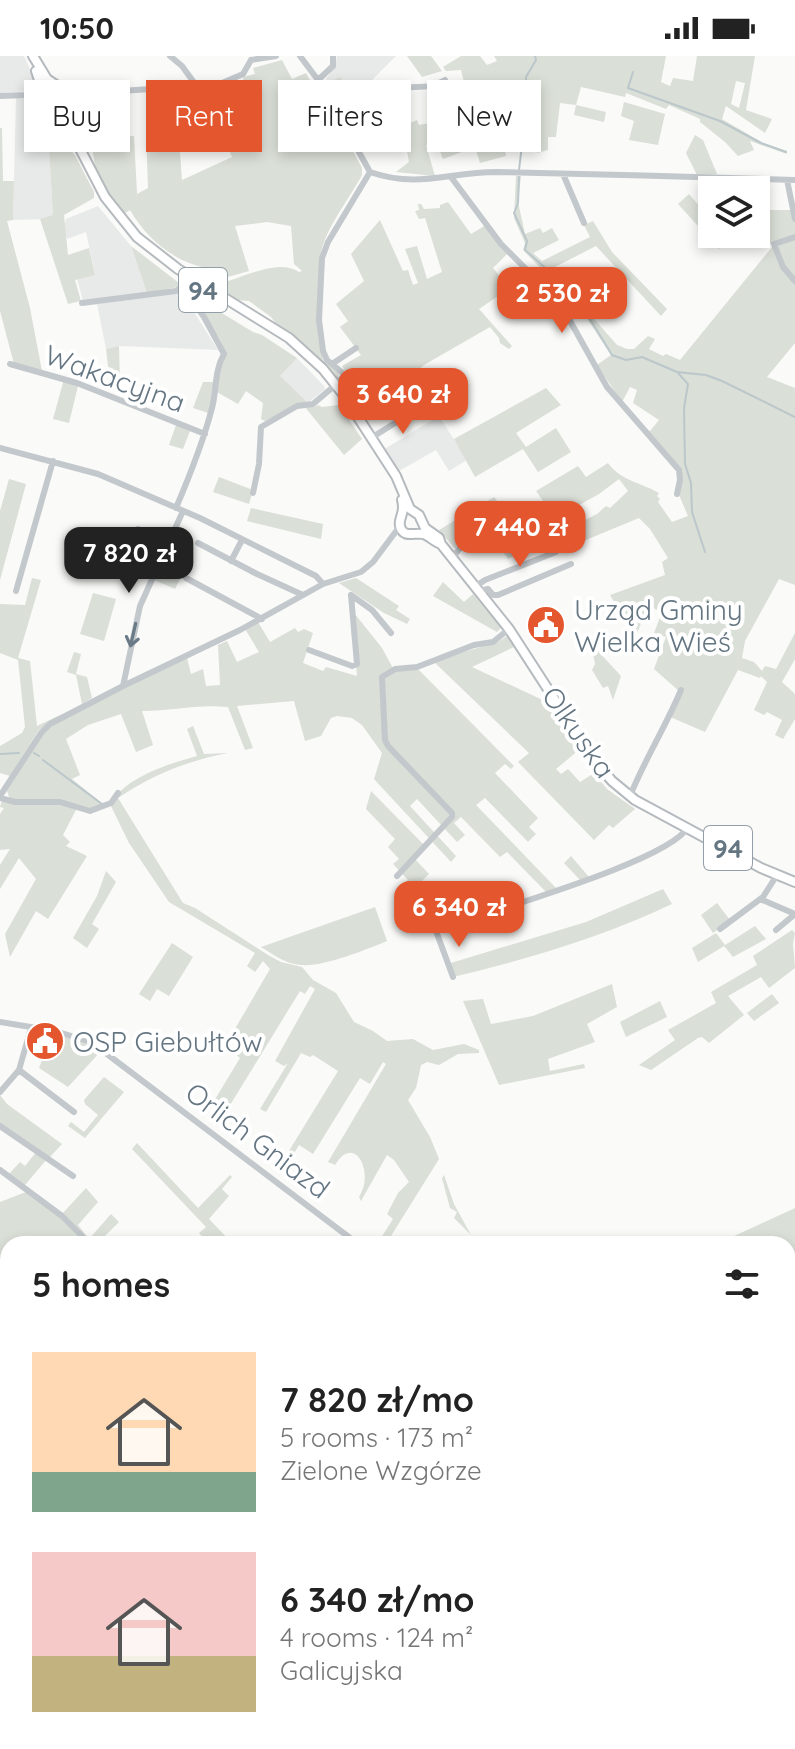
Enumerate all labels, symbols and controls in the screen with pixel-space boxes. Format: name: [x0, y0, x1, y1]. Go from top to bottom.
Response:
text: 10:50: [40, 9, 114, 47]
chip: Buy: [24, 80, 130, 152]
chip: Rent: [146, 80, 262, 152]
chip: Filters: [278, 80, 411, 152]
chip: New: [427, 80, 541, 152]
map controls: [698, 176, 770, 248]
button: layers: [698, 176, 770, 248]
pin: 2 530 zł: [479, 267, 645, 335]
road number: 94: [179, 268, 227, 312]
text: 2 530 zł: [515, 276, 609, 309]
street label: Wakacyjna: [40, 336, 190, 420]
pin: 3 640 zł: [320, 368, 486, 436]
text: 3 640 zł: [356, 377, 450, 410]
pin: 7 440 zł: [437, 501, 603, 569]
text: 7 440 zł: [473, 510, 567, 543]
pin: 7 820 zł: [46, 527, 212, 595]
text: 7 820 zł: [82, 536, 176, 569]
place label: Urząd Gminy Wielka Wieś: [574, 592, 743, 659]
public building icon: Urząd Gminy Wielka Wieś: [525, 604, 567, 646]
one-way arrow: [125, 621, 140, 647]
street label: Olkuska: [535, 680, 623, 784]
road number: 94: [704, 826, 752, 870]
pin: 6 340 zł: [376, 881, 542, 949]
text: 6 340 zł: [412, 890, 506, 923]
public building icon: OSP Giebułtów: [24, 1020, 66, 1062]
place label: OSP Giebułtów: [73, 1024, 263, 1059]
street label: Orlich Gniazd: [179, 1074, 337, 1206]
icon: filters: [720, 1262, 764, 1306]
text: 5 homes: [32, 1263, 170, 1306]
text: 7 820 zł/mo: [280, 1378, 474, 1421]
icon: home: [96, 1384, 192, 1480]
text: 5 rooms · 173 m²: [280, 1421, 473, 1454]
text: Zielone Wzgórze: [280, 1454, 482, 1487]
text: 6 340 zł/mo: [280, 1578, 474, 1621]
icon: home: [96, 1584, 192, 1680]
text: 4 rooms · 124 m²: [280, 1621, 473, 1654]
text: Galicyjska: [280, 1654, 403, 1687]

